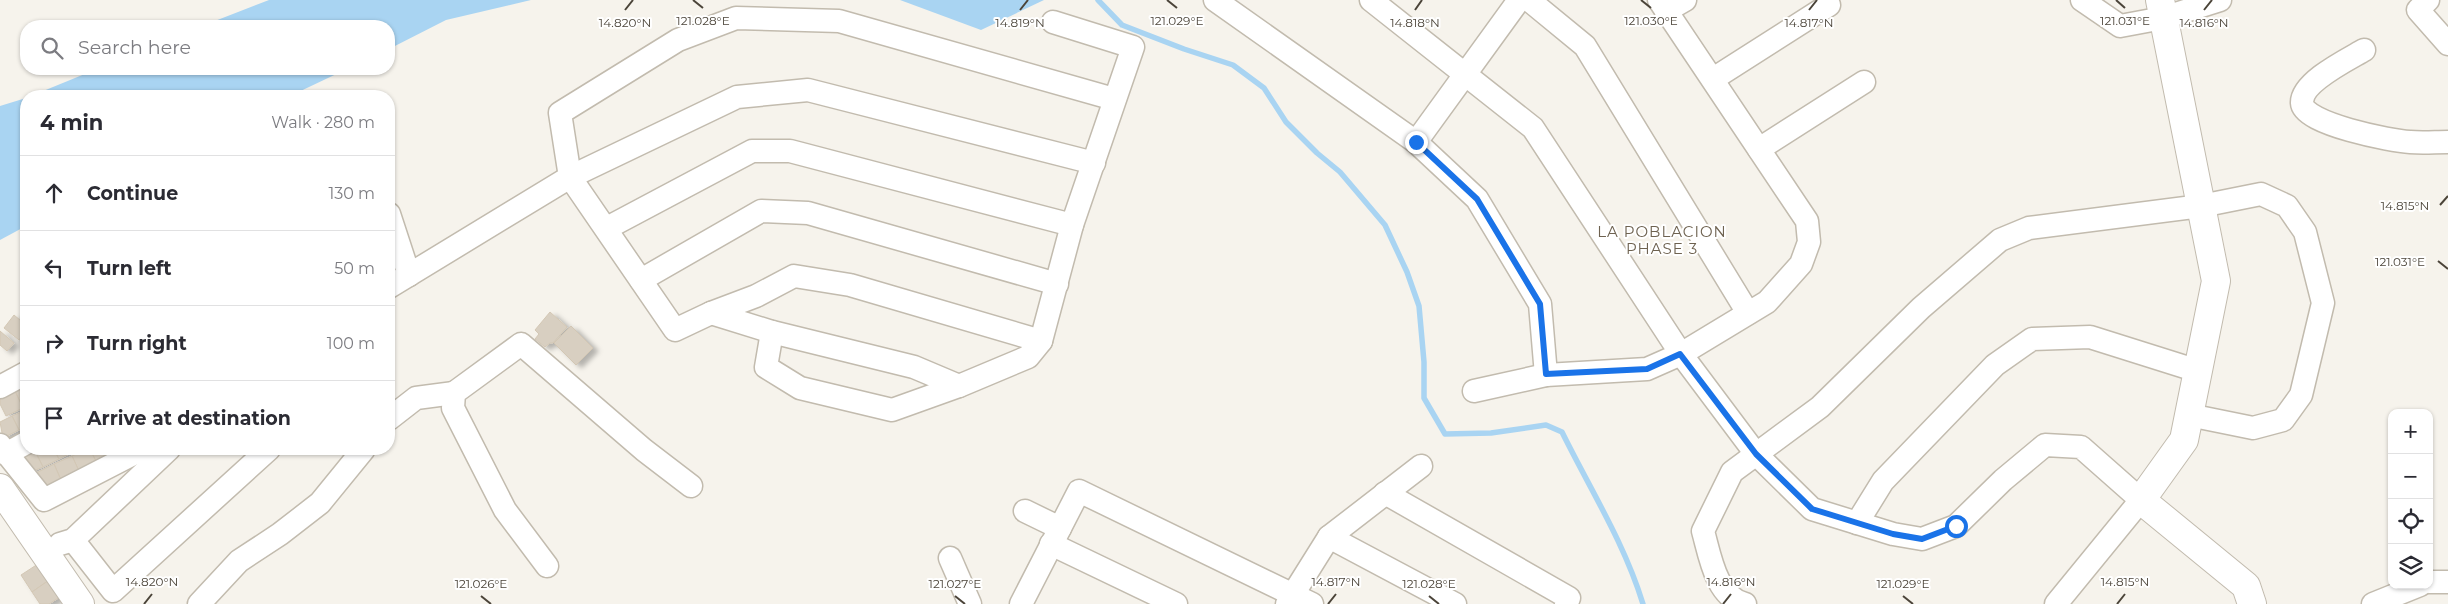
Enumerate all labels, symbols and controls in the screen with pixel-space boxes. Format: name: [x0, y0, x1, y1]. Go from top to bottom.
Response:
text: 121.028°E: [676, 13, 730, 28]
text: 121.029°E: [1150, 13, 1204, 28]
text: 121.030°E: [1624, 13, 1678, 28]
text: 121.031°E: [2100, 13, 2150, 28]
text: 14.820°N: [599, 15, 651, 30]
text: 14.819°N: [995, 15, 1045, 30]
text: 14.818°N: [1390, 15, 1440, 30]
text: 14.817°N: [1784, 15, 1834, 30]
text: 14.816°N: [2180, 15, 2229, 30]
search box: [20, 20, 395, 75]
icon: search: [38, 34, 66, 62]
text: Search here: [78, 36, 191, 59]
text: 4 min: [40, 110, 103, 135]
text: Walk · 280 m: [271, 113, 375, 132]
route end: [1405, 131, 1428, 154]
icon: ahead: [40, 179, 68, 207]
text: Continue: [87, 182, 178, 205]
text: 130 m: [328, 184, 375, 203]
text: 14.815°N: [2381, 198, 2429, 213]
district label: LA POBLACION PHASE 3: [1597, 222, 1727, 258]
icon: left: [40, 254, 68, 282]
text: 121.031°E: [2375, 254, 2425, 269]
text: Turn left: [87, 257, 172, 280]
text: 50 m: [334, 259, 375, 278]
icon: right: [40, 329, 68, 357]
text: Turn right: [87, 332, 187, 355]
text: 100 m: [327, 334, 375, 353]
icon: arrive: [40, 404, 68, 432]
text: Arrive at destination: [87, 407, 291, 430]
map controls: [2388, 409, 2433, 589]
button: +: [2388, 409, 2433, 454]
button: −: [2388, 454, 2433, 499]
button: locate: [2388, 499, 2433, 544]
route start: [1945, 515, 1968, 538]
button: layers: [2388, 544, 2433, 589]
text: 14.820°N: [126, 574, 178, 589]
text: 14.817°N: [1311, 574, 1361, 589]
text: 14.816°N: [1707, 574, 1756, 589]
text: 14.815°N: [2101, 574, 2149, 589]
text: 121.026°E: [455, 576, 507, 591]
text: 121.027°E: [929, 576, 981, 591]
text: 121.028°E: [1402, 576, 1456, 591]
text: 121.029°E: [1876, 576, 1930, 591]

